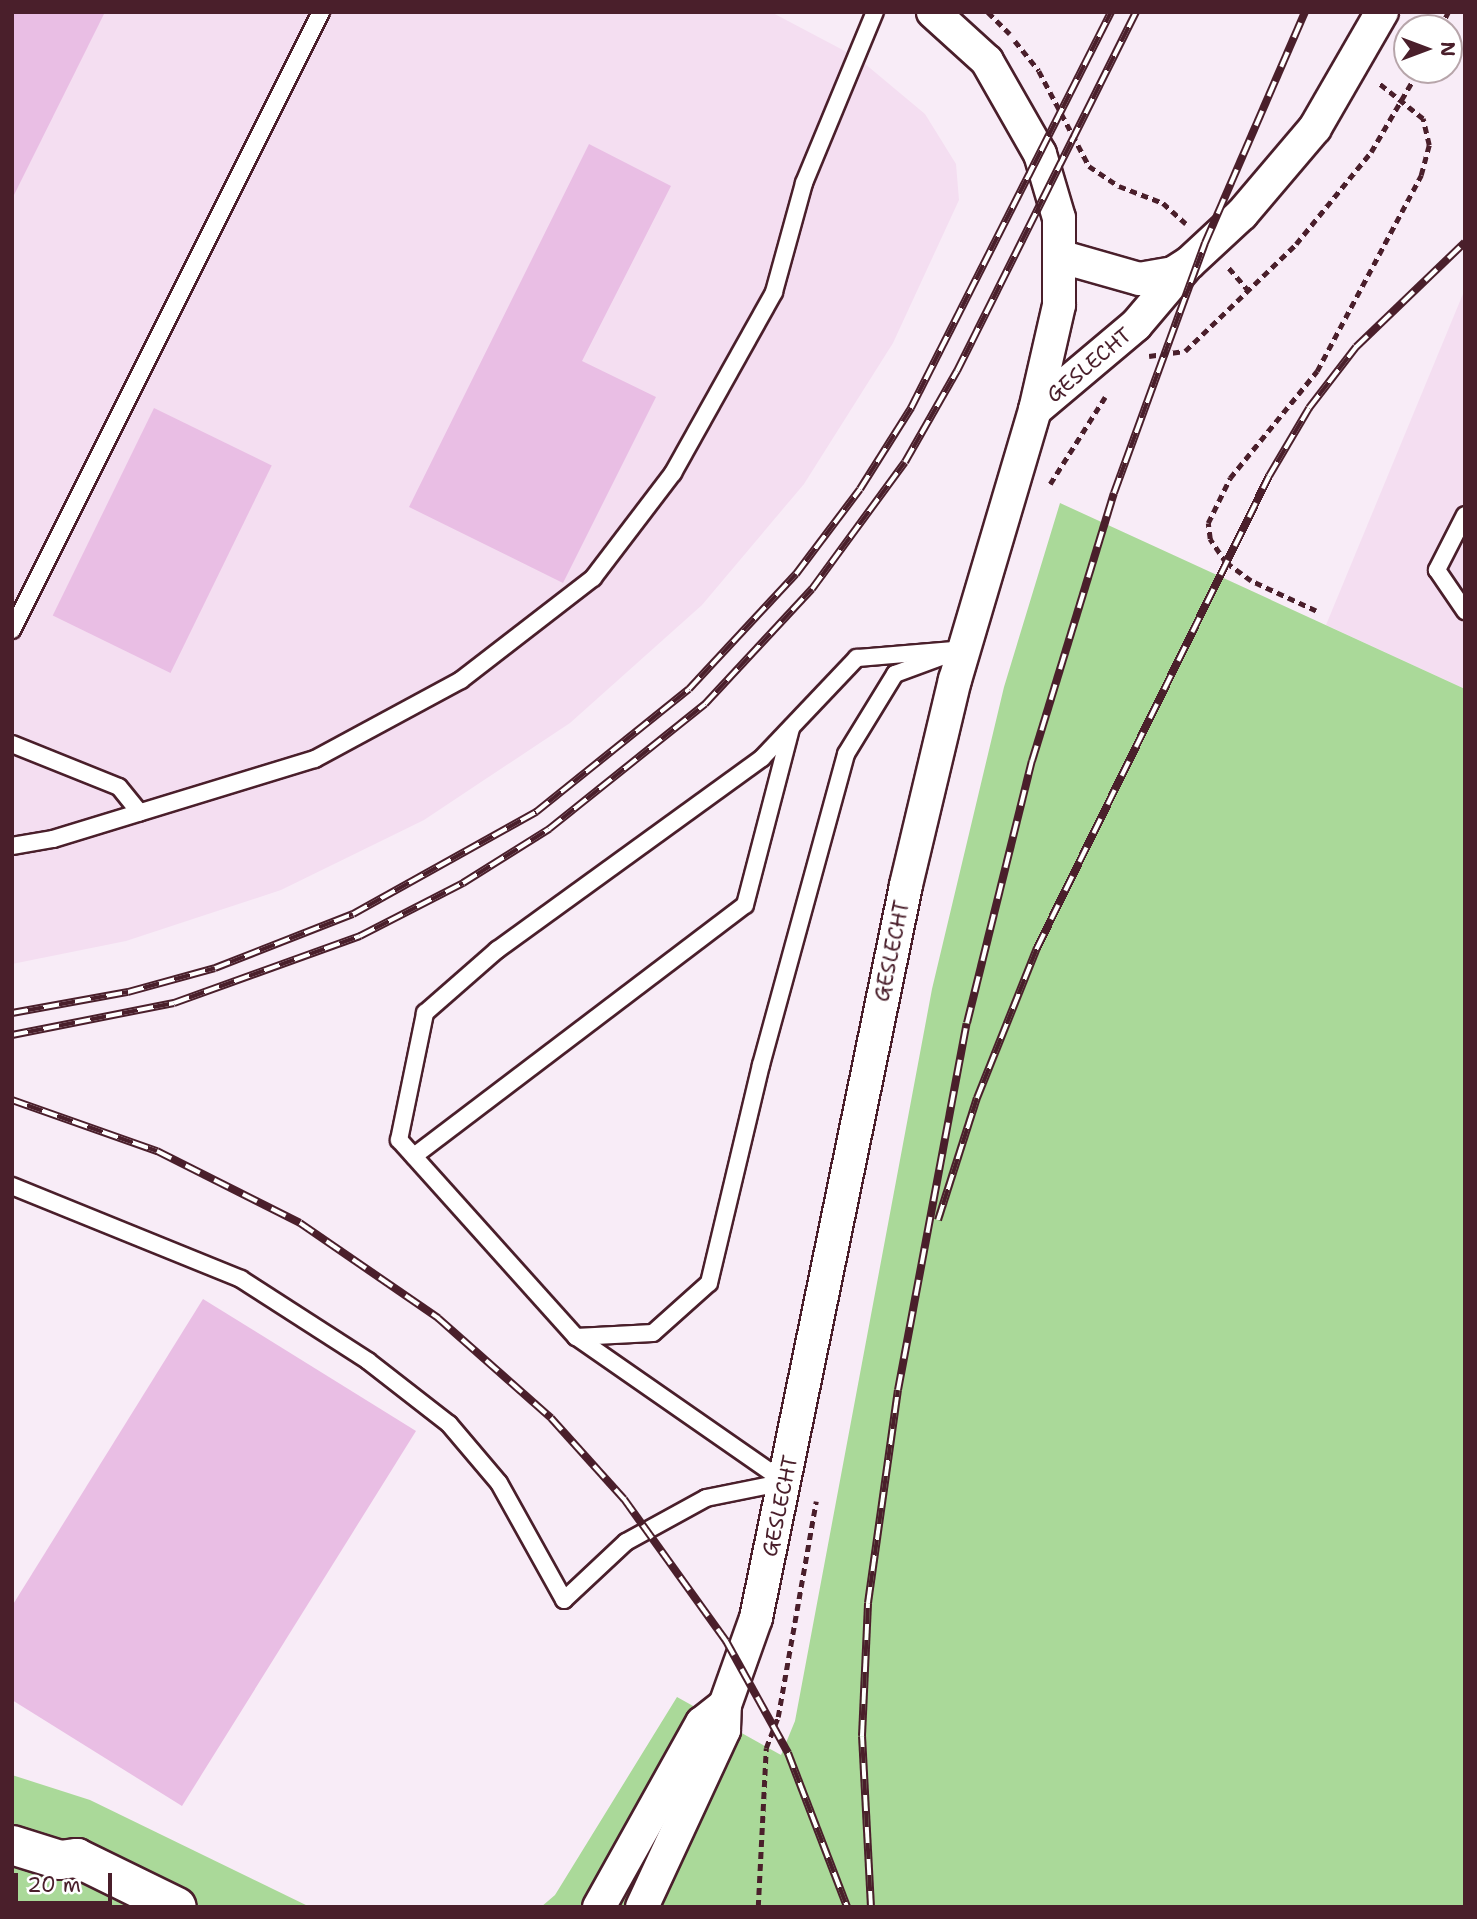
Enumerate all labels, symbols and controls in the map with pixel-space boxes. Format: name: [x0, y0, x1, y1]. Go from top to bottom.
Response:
north arrow: [1393, 14, 1463, 84]
text: N: [1435, 41, 1460, 57]
street label: GESLECHT: [1041, 322, 1137, 408]
street label: GESLECHT: [869, 898, 915, 1004]
street label: GESLECHT: [757, 1453, 803, 1559]
scale bar: [18, 1860, 116, 1904]
text: 20 m: [27, 1871, 81, 1899]

